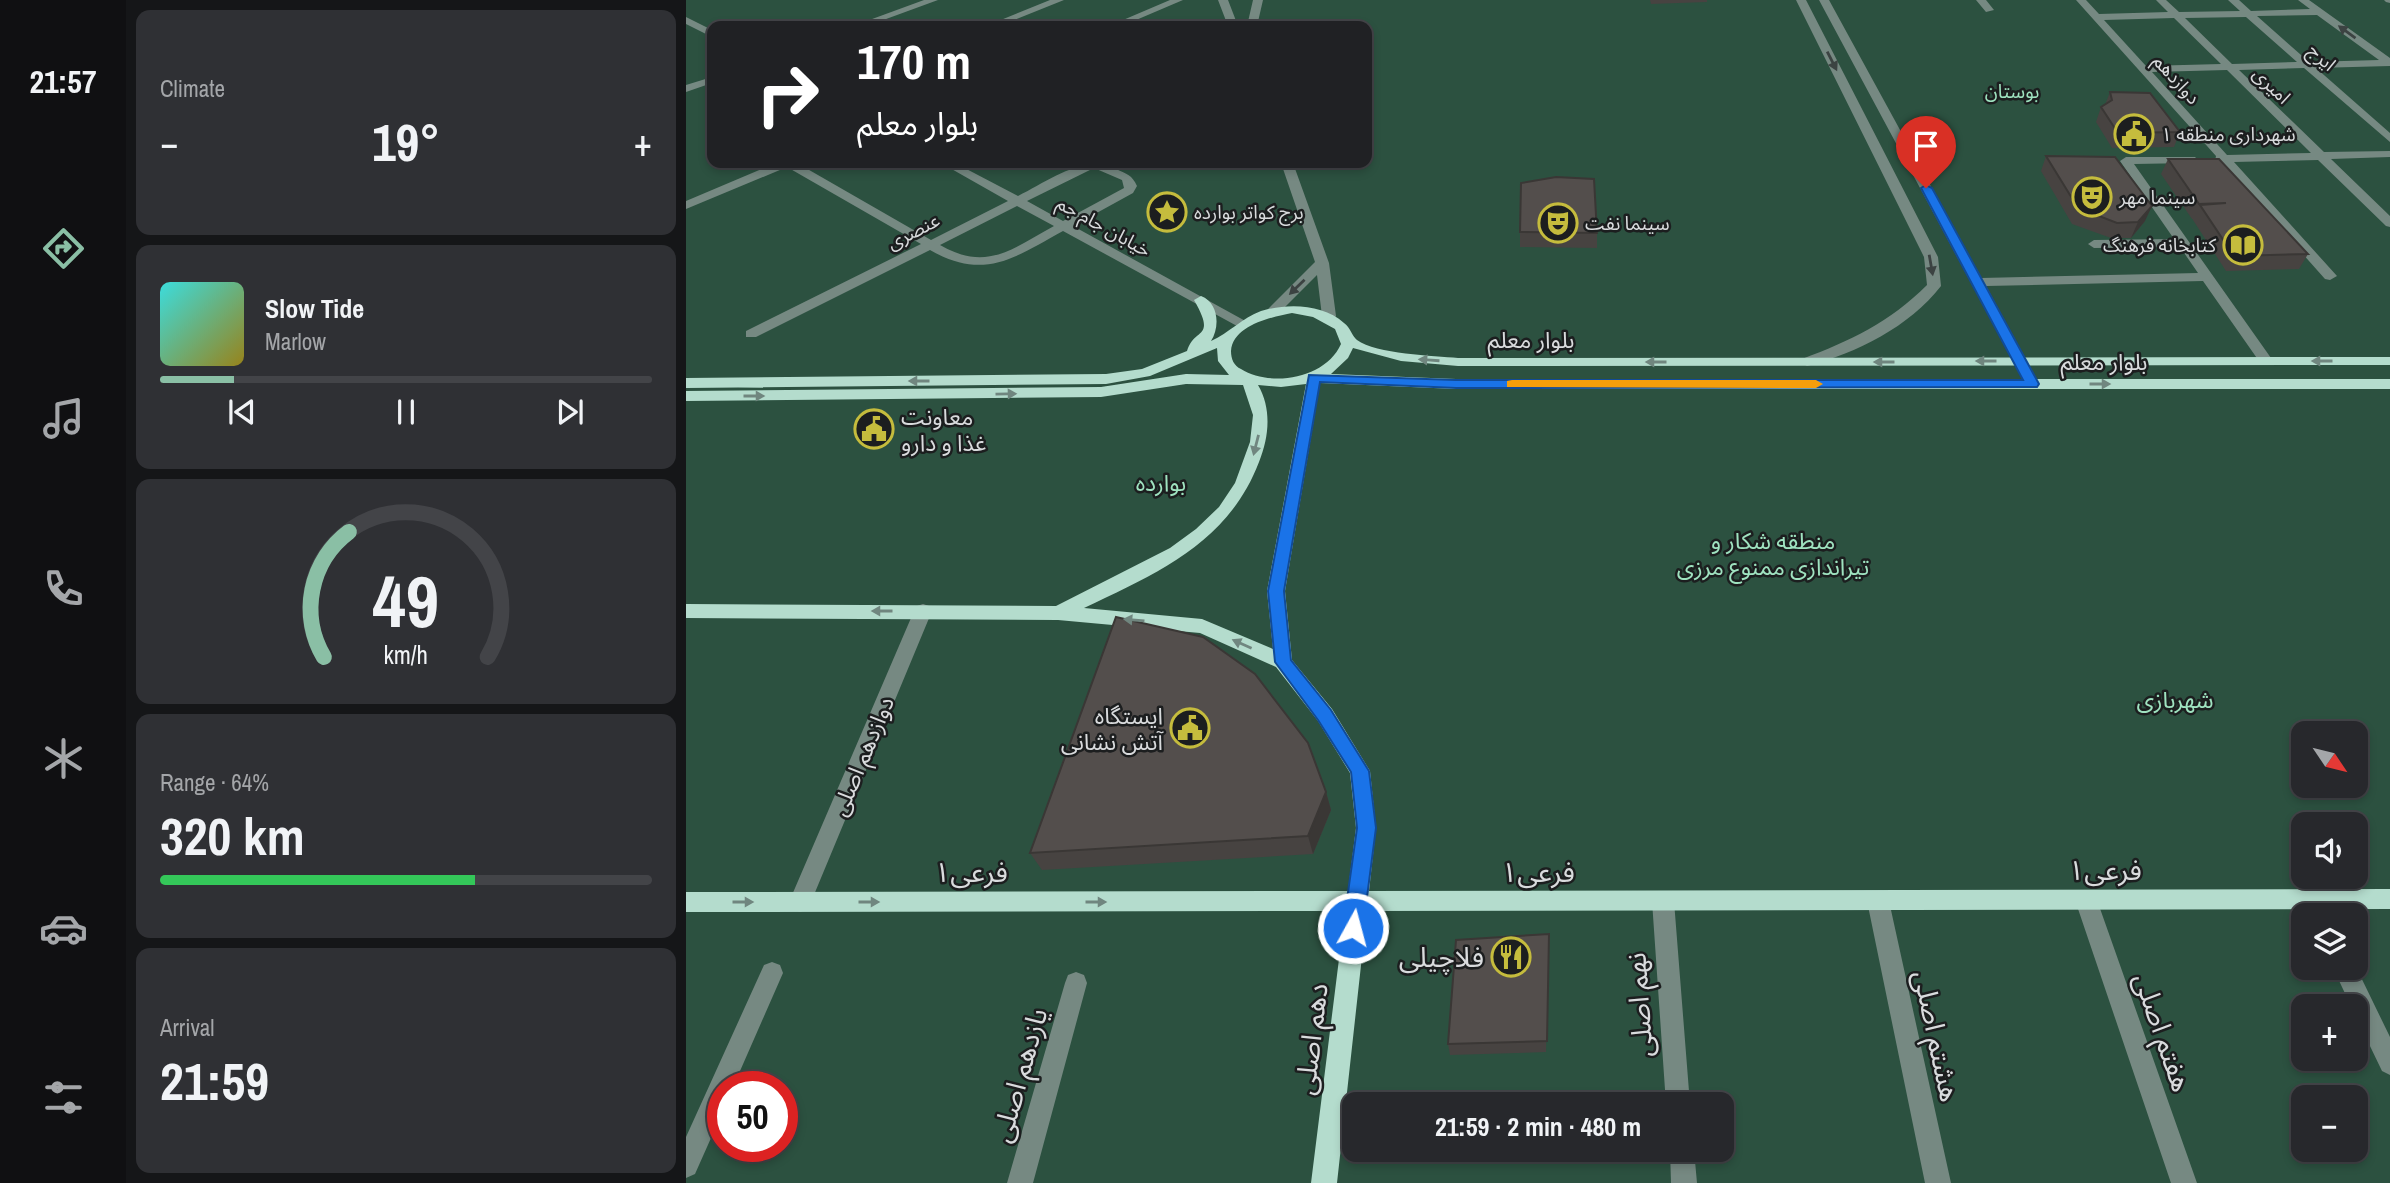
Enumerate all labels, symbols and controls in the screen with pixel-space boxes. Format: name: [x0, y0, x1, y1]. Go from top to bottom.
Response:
one-way arrow: [2338, 25, 2356, 39]
text: 170 m: [857, 28, 971, 94]
street label: ایرج: [2302, 37, 2342, 77]
street label: دوازدهم: [2146, 48, 2206, 111]
icon: right: [742, 49, 833, 140]
one-way arrow: [1826, 51, 1837, 71]
text: 21:57: [29, 60, 97, 103]
street label: امیری: [2247, 61, 2297, 109]
text: Climate: [160, 73, 225, 104]
park label: بوستان: [1985, 78, 2039, 104]
text: بلوار معلم: [857, 102, 978, 145]
text: 19°: [372, 107, 440, 177]
public building icon: شهرداری منطقه ۱: [2113, 113, 2155, 155]
pin: [1896, 116, 1956, 188]
text: −: [160, 117, 178, 168]
text: +: [634, 117, 652, 168]
place label: شهرداری منطقه ۱: [2161, 121, 2296, 147]
icon: arrive: [1907, 127, 1945, 165]
theatre icon: سینما مهر: [2071, 176, 2113, 218]
place label: سینما مهر: [2118, 184, 2195, 210]
street label: خیابان جام جم: [1051, 189, 1156, 264]
place icon: برج کواتر بوارده: [1146, 191, 1188, 233]
place label: برج کواتر بوارده: [1194, 199, 1304, 226]
theatre icon: سینما نفت: [1537, 202, 1579, 244]
street label: عنصری: [882, 207, 944, 255]
place label: سینما نفت: [1585, 210, 1670, 236]
icon: directions: [39, 224, 88, 273]
library icon: کتابخانه فرهنگ: [2222, 224, 2264, 266]
place label: کتابخانه فرهنگ: [2103, 232, 2217, 258]
one-way arrow: [1926, 254, 1937, 276]
one-way arrow: [1289, 279, 1306, 295]
text: Slow Tide: [265, 291, 364, 326]
street label: بلوار معلم: [1488, 324, 1575, 357]
text: Marlow: [265, 326, 326, 357]
street label: بلوار معلم: [2061, 346, 2148, 379]
one-way arrow: [1418, 354, 1440, 365]
one-way arrow: [2311, 355, 2333, 367]
one-way arrow: [1645, 356, 1667, 368]
one-way arrow: [1873, 356, 1895, 368]
one-way arrow: [1975, 356, 1997, 367]
one-way arrow: [908, 375, 930, 387]
one-way arrow: [2089, 378, 2111, 390]
one-way arrow: [995, 388, 1017, 400]
one-way arrow: [743, 390, 765, 402]
icon: previous: [223, 393, 261, 431]
icon: pause: [387, 393, 425, 431]
icon: next: [551, 393, 589, 431]
icon: music: [39, 394, 88, 443]
place label: معاونت غذا و دارو: [901, 401, 986, 458]
public building icon: معاونت غذا و دارو: [853, 408, 895, 450]
one-way arrow: [1251, 434, 1261, 455]
park label: بوارده: [1136, 467, 1186, 498]
park label: منطقه شکار و تیراندازی ممنوع مرزی: [1677, 525, 1870, 584]
text: 49: [373, 553, 439, 651]
icon: phone: [39, 564, 88, 613]
one-way arrow: [871, 605, 893, 617]
one-way arrow: [1122, 614, 1144, 625]
text: km/h: [384, 638, 428, 672]
one-way arrow: [1232, 638, 1252, 650]
park label: شهربازی: [2137, 684, 2213, 715]
street label: دوازدهم اصلی: [823, 692, 903, 821]
place label: ایستگاه آتش نشانی: [1061, 700, 1164, 757]
public building icon: ایستگاه آتش نشانی: [1169, 707, 1211, 749]
north arrow: [2291, 721, 2368, 798]
map controls: [2291, 721, 2368, 1162]
icon: climate: [39, 734, 88, 783]
text: Range · 64%: [160, 767, 269, 798]
text: 320 km: [160, 801, 305, 871]
button: sound: [2291, 812, 2368, 889]
street label: فرعی۱: [2068, 851, 2142, 889]
street label: فرعی۱: [934, 853, 1008, 891]
street label: فرعی۱: [1501, 853, 1575, 891]
position arrow: [1316, 891, 1390, 965]
one-way arrow: [732, 896, 754, 908]
one-way arrow: [858, 896, 880, 908]
one-way arrow: [1085, 896, 1107, 908]
button: layers: [2291, 903, 2368, 980]
icon: car: [39, 904, 88, 953]
restaurant icon: فلاچیلی: [1490, 936, 1532, 978]
place label: فلاچیلی: [1399, 938, 1484, 976]
street label: نهم اصلی: [1616, 951, 1665, 1059]
street label: هشتم اصلی: [1902, 967, 1969, 1106]
street label: هفتم اصلی: [2122, 967, 2201, 1098]
street label: دهم اصلی: [1285, 981, 1340, 1098]
button: +: [2291, 994, 2368, 1071]
street label: یازدهم اصلی: [982, 1003, 1059, 1148]
text: Arrival: [160, 1012, 215, 1043]
text: 21:59: [160, 1046, 269, 1116]
speed limit sign: 50: [707, 1071, 798, 1162]
icon: filters: [39, 1073, 88, 1122]
button: −: [2291, 1085, 2368, 1162]
text: 21:59 · 2 min · 480 m: [1435, 1109, 1641, 1144]

